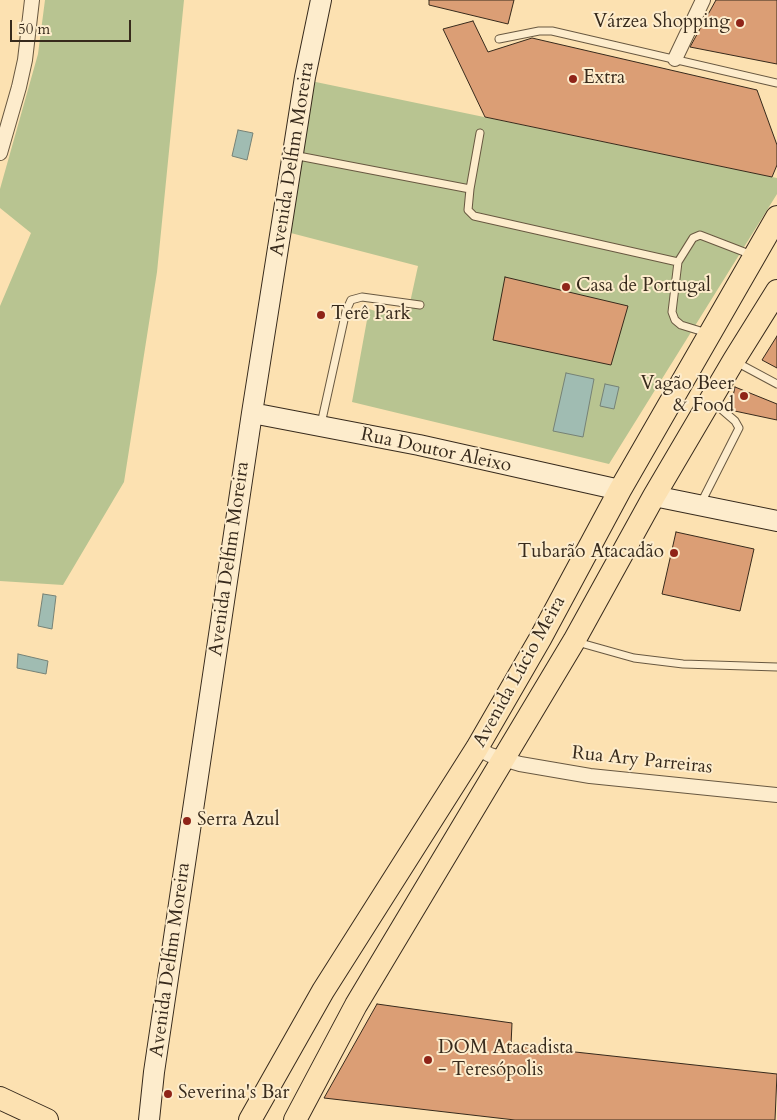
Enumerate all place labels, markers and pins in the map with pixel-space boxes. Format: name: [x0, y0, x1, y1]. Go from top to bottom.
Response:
place label: Várzea Shopping: [593, 12, 730, 34]
marker: Várzea Shopping: [734, 17, 746, 29]
place label: Extra: [583, 68, 625, 90]
marker: Extra: [567, 73, 579, 85]
place label: Casa de Portugal: [576, 276, 711, 298]
marker: Casa de Portugal: [560, 281, 572, 293]
place label: Terê Park: [331, 304, 411, 326]
marker: Terê Park: [315, 309, 327, 321]
place label: Vagão Beer & Food: [640, 374, 734, 418]
marker: Vagão Beer & Food: [738, 390, 750, 402]
place label: Tubarão Atacadão: [517, 542, 664, 564]
marker: Tubarão Atacadão: [668, 547, 680, 559]
place label: Serra Azul: [197, 810, 280, 832]
marker: Serra Azul: [181, 815, 193, 827]
place label: DOM Atacadista - Teresópolis: [438, 1038, 573, 1082]
marker: DOM Atacadista - Teresópolis: [422, 1054, 434, 1066]
place label: Severina's Bar: [178, 1083, 289, 1105]
marker: Severina's Bar: [162, 1088, 174, 1100]

